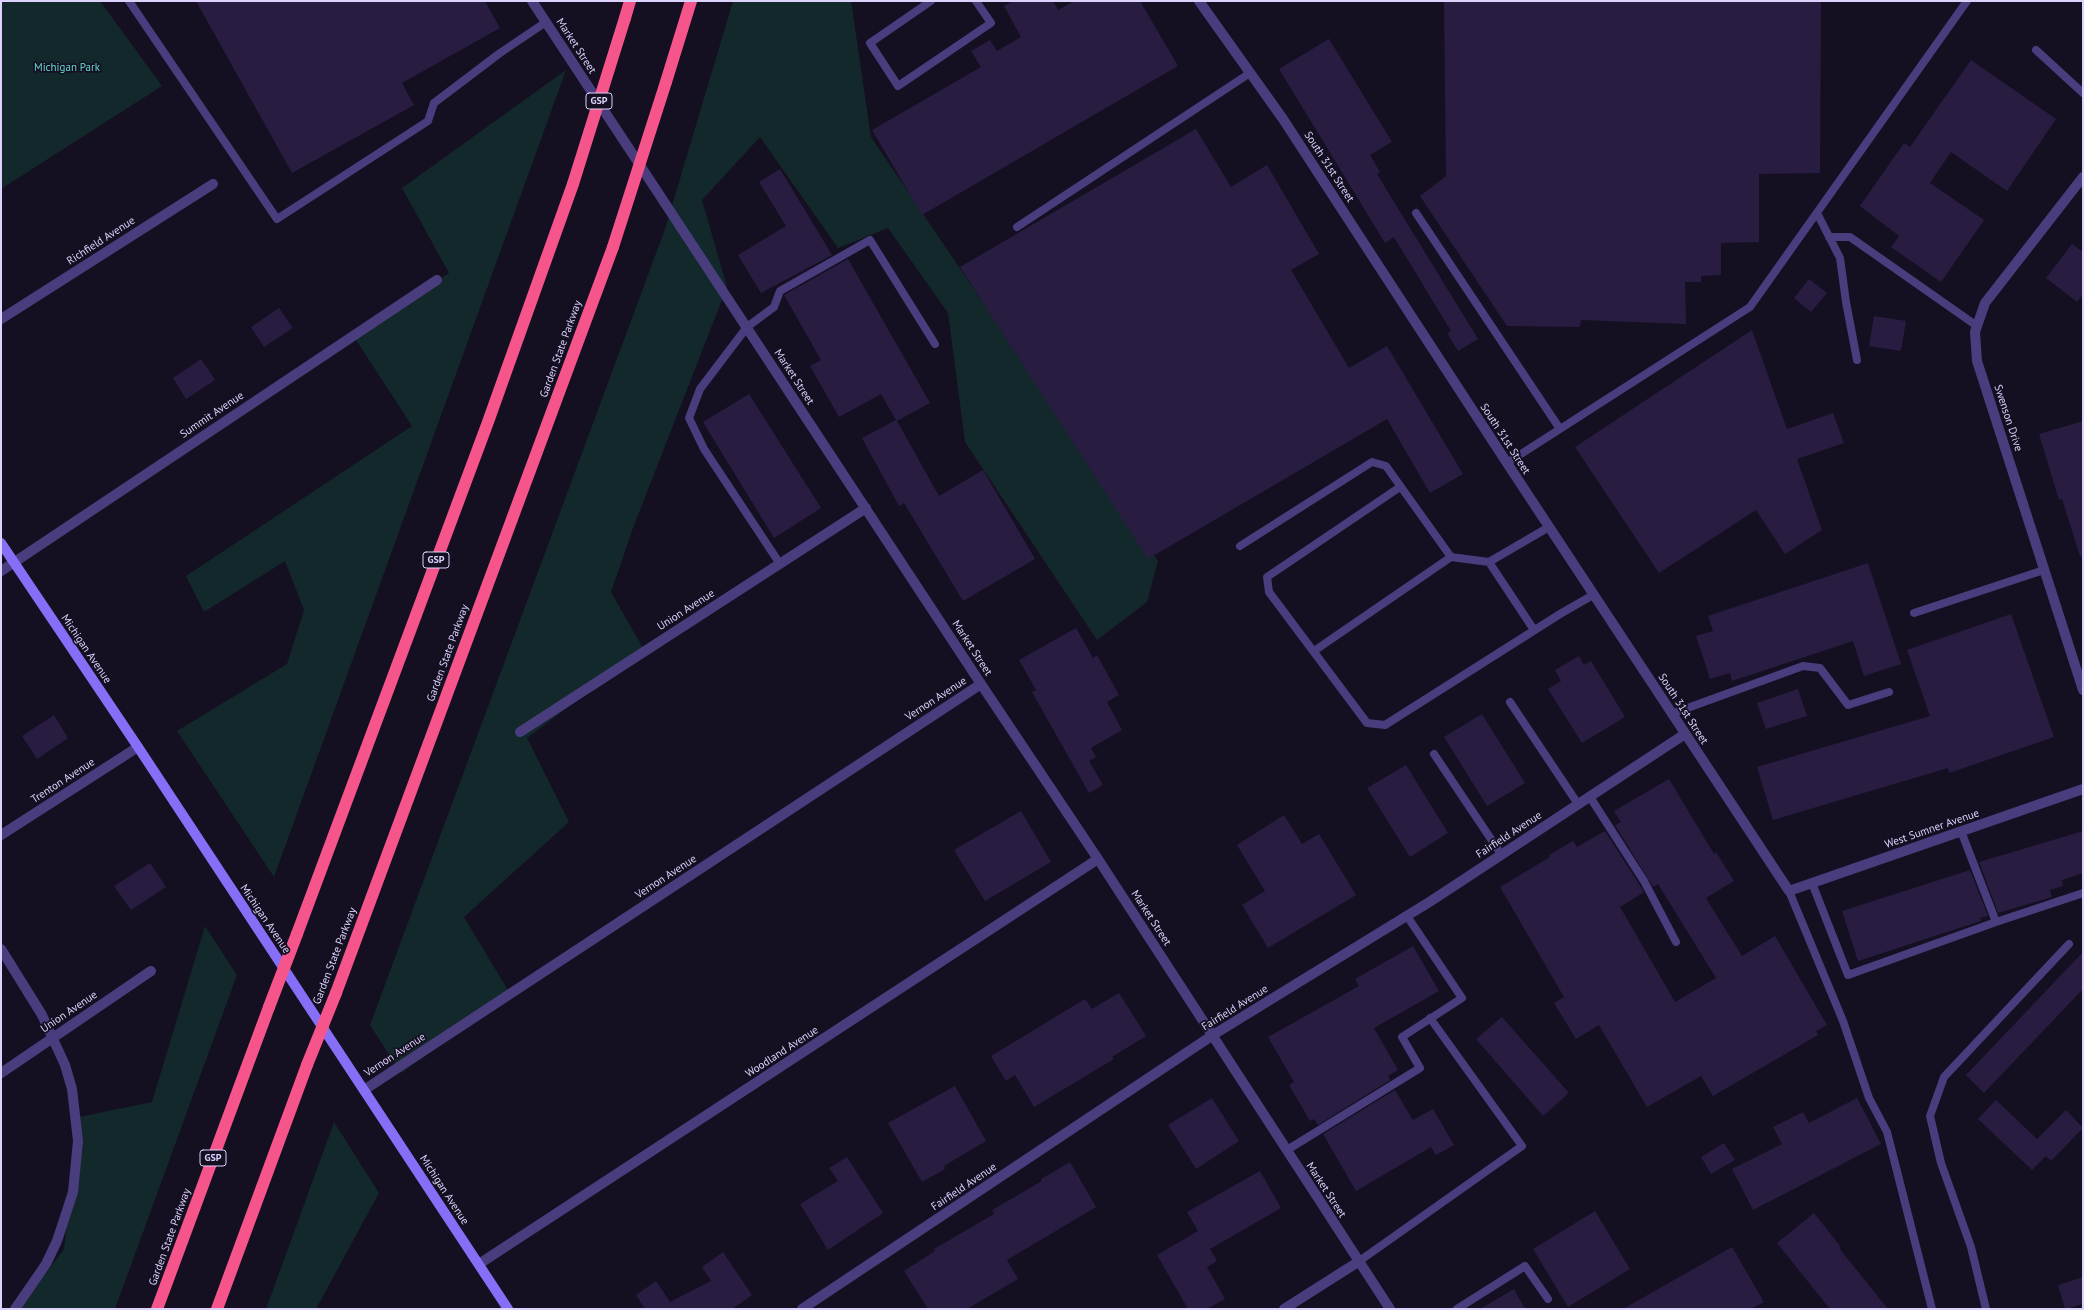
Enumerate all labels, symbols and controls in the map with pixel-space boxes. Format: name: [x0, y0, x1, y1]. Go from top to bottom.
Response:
street label: Market Street: [553, 16, 599, 76]
park label: Michigan Park: [34, 61, 100, 75]
road number: GSP: [586, 93, 612, 109]
street label: South 31st Street: [1301, 129, 1357, 205]
street label: Richfield Avenue: [65, 214, 137, 268]
street label: Garden State Parkway: [537, 299, 585, 399]
street label: Market Street: [771, 347, 817, 407]
street label: Swenson Drive: [1991, 383, 2025, 453]
street label: Summit Avenue: [178, 389, 246, 441]
street label: South 31st Street: [1477, 401, 1533, 477]
road number: GSP: [423, 552, 449, 568]
street label: Union Avenue: [655, 587, 717, 633]
street label: Garden State Parkway: [424, 603, 472, 703]
street label: Michigan Avenue: [58, 612, 114, 686]
street label: Market Street: [949, 618, 995, 678]
street label: South 31st Street: [1655, 671, 1711, 747]
street label: Vernon Avenue: [903, 674, 969, 724]
street label: Trenton Avenue: [29, 756, 97, 806]
street label: West Sumner Avenue: [1883, 807, 1981, 851]
street label: Fairfield Avenue: [1474, 809, 1544, 861]
street label: Vernon Avenue: [633, 852, 699, 902]
street label: Michigan Avenue: [237, 882, 293, 956]
street label: Market Street: [1128, 888, 1174, 948]
street label: Garden State Parkway: [310, 906, 360, 1006]
street label: Fairfield Avenue: [1199, 982, 1271, 1034]
street label: Union Avenue: [38, 988, 100, 1036]
street label: Woodland Avenue: [743, 1024, 821, 1080]
street label: Vernon Avenue: [362, 1030, 428, 1080]
road number: GSP: [200, 1150, 226, 1166]
street label: Michigan Avenue: [417, 1153, 471, 1227]
street label: Fairfield Avenue: [929, 1160, 999, 1214]
street label: Market Street: [1303, 1160, 1349, 1220]
street label: Garden State Parkway: [146, 1187, 194, 1287]

